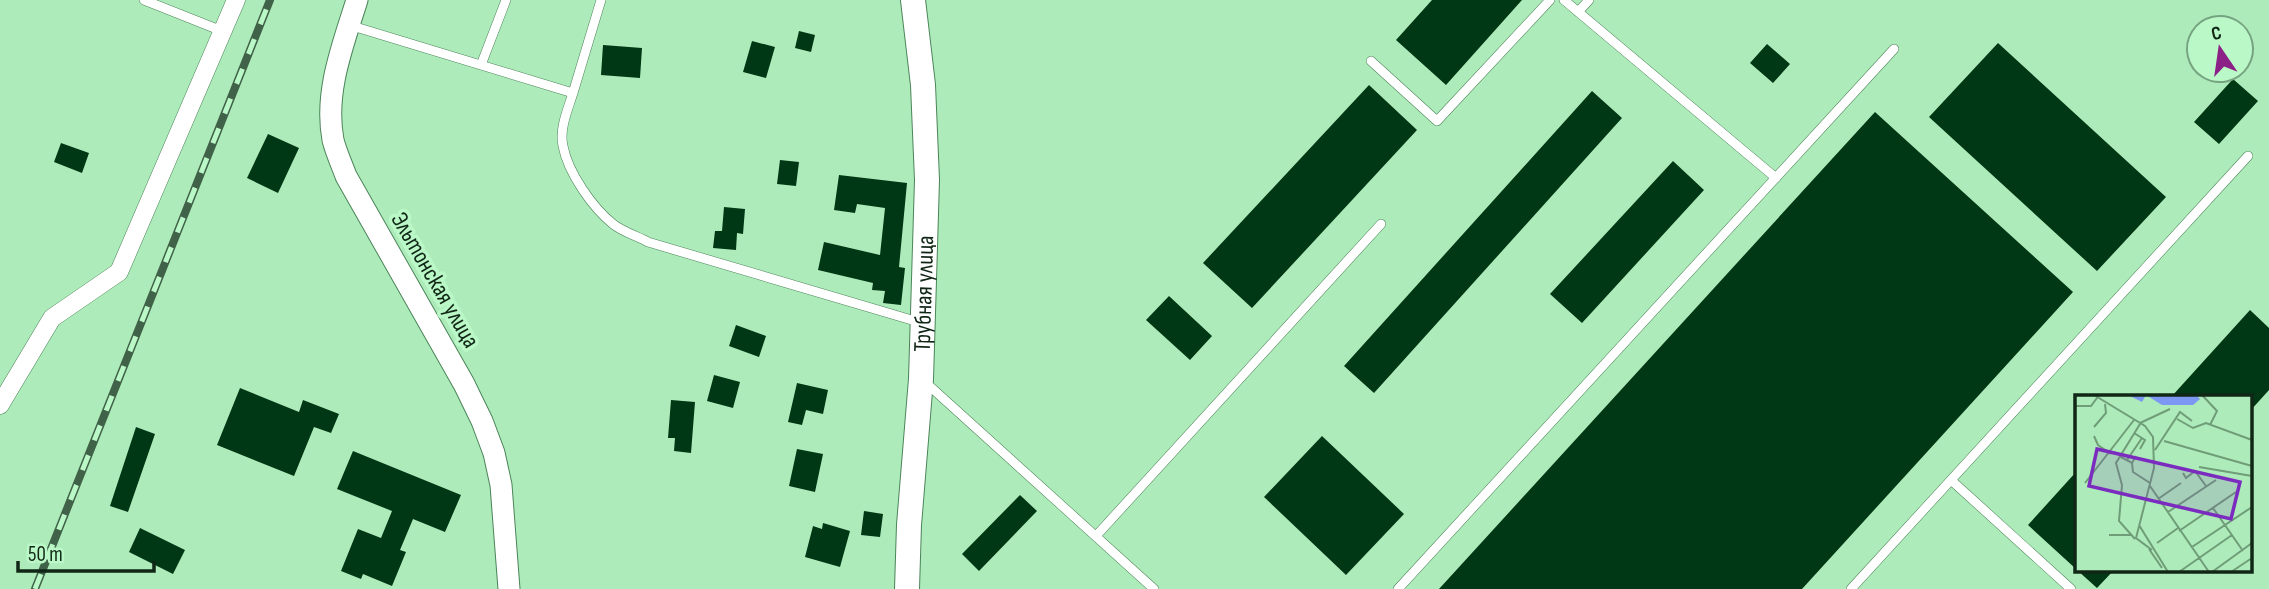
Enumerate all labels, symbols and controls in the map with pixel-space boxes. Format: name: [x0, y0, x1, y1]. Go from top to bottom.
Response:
north arrow: [2185, 14, 2255, 84]
text: С: [2209, 22, 2224, 46]
street label: Эльтонская улица: [384, 207, 486, 353]
street label: Трубная улица: [907, 235, 940, 352]
inset map: [2075, 395, 2252, 572]
scale bar: [18, 530, 154, 574]
text: 50 m: [28, 542, 63, 567]

